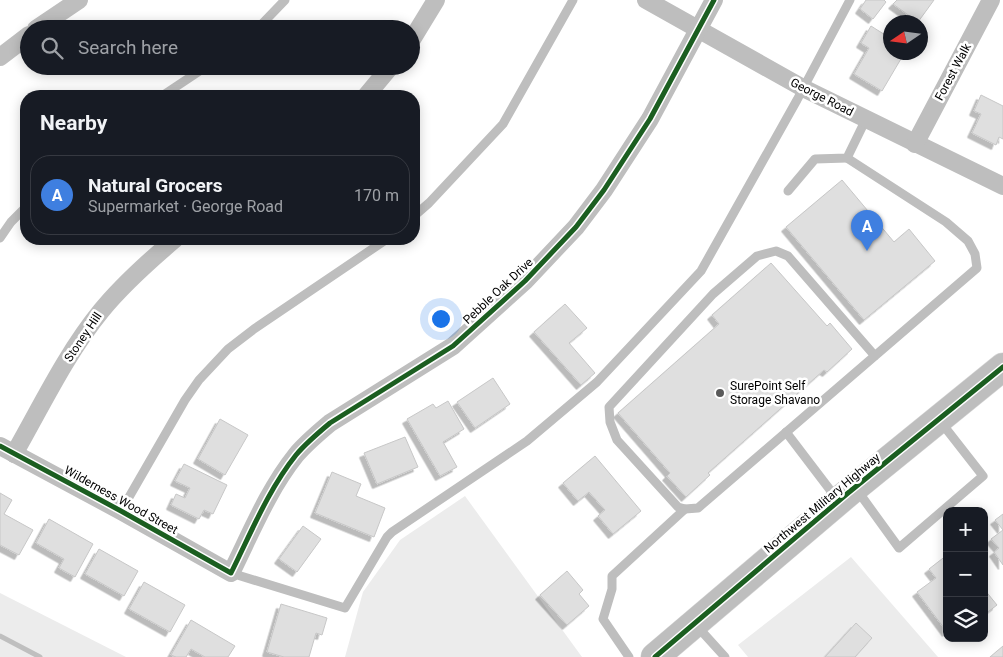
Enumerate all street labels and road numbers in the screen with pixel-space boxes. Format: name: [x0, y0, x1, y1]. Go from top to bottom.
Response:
street label: Forest Walk: [932, 40, 974, 103]
street label: George Road: [788, 75, 856, 119]
street label: Pebble Oak Drive: [460, 255, 536, 327]
street label: Stoney Hill: [61, 310, 105, 364]
street label: Northwest Military Highway: [761, 450, 883, 556]
street label: Wilderness Wood Street: [62, 463, 180, 537]

